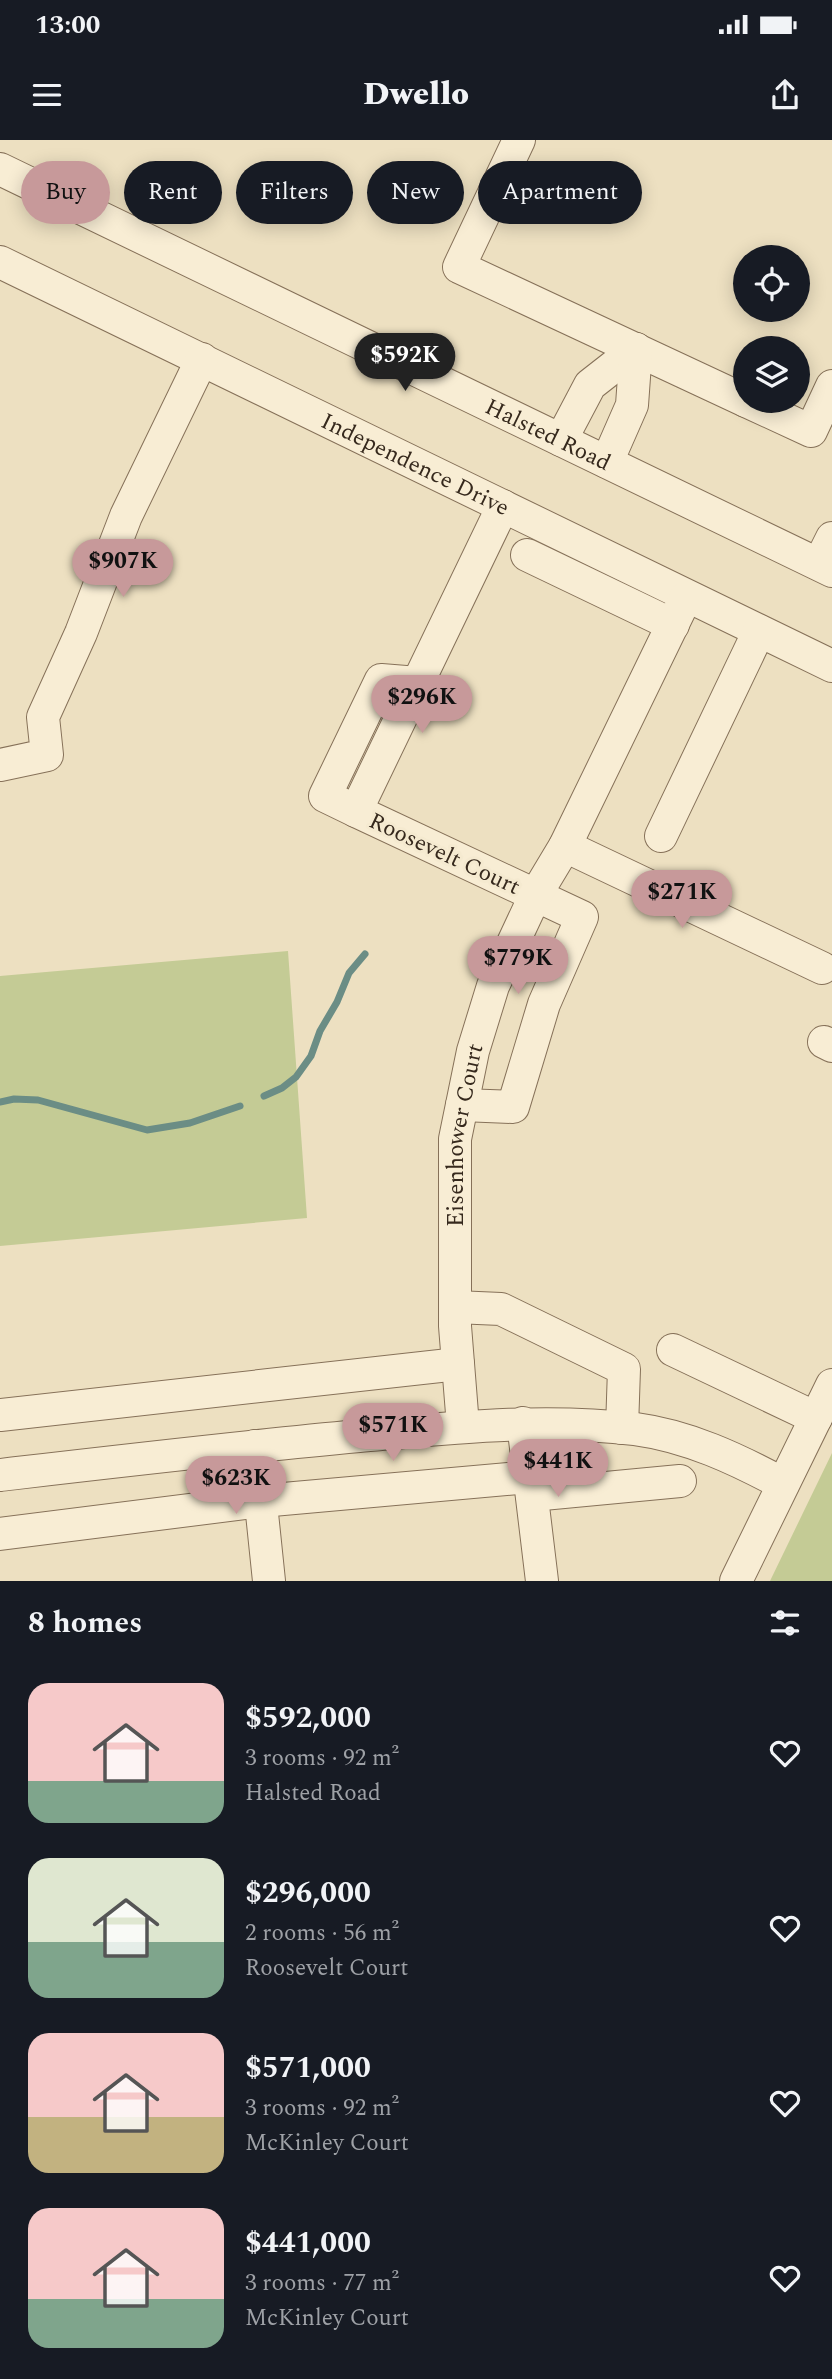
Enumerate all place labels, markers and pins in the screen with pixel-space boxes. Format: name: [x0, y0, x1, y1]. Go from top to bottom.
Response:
pin: $592K: [356, 334, 454, 393]
pin: $907K: [74, 540, 172, 599]
pin: $296K: [373, 676, 471, 735]
pin: $271K: [633, 870, 731, 930]
pin: $779K: [469, 936, 567, 996]
pin: $571K: [344, 1404, 442, 1463]
pin: $441K: [509, 1440, 607, 1499]
pin: $623K: [187, 1456, 285, 1516]

